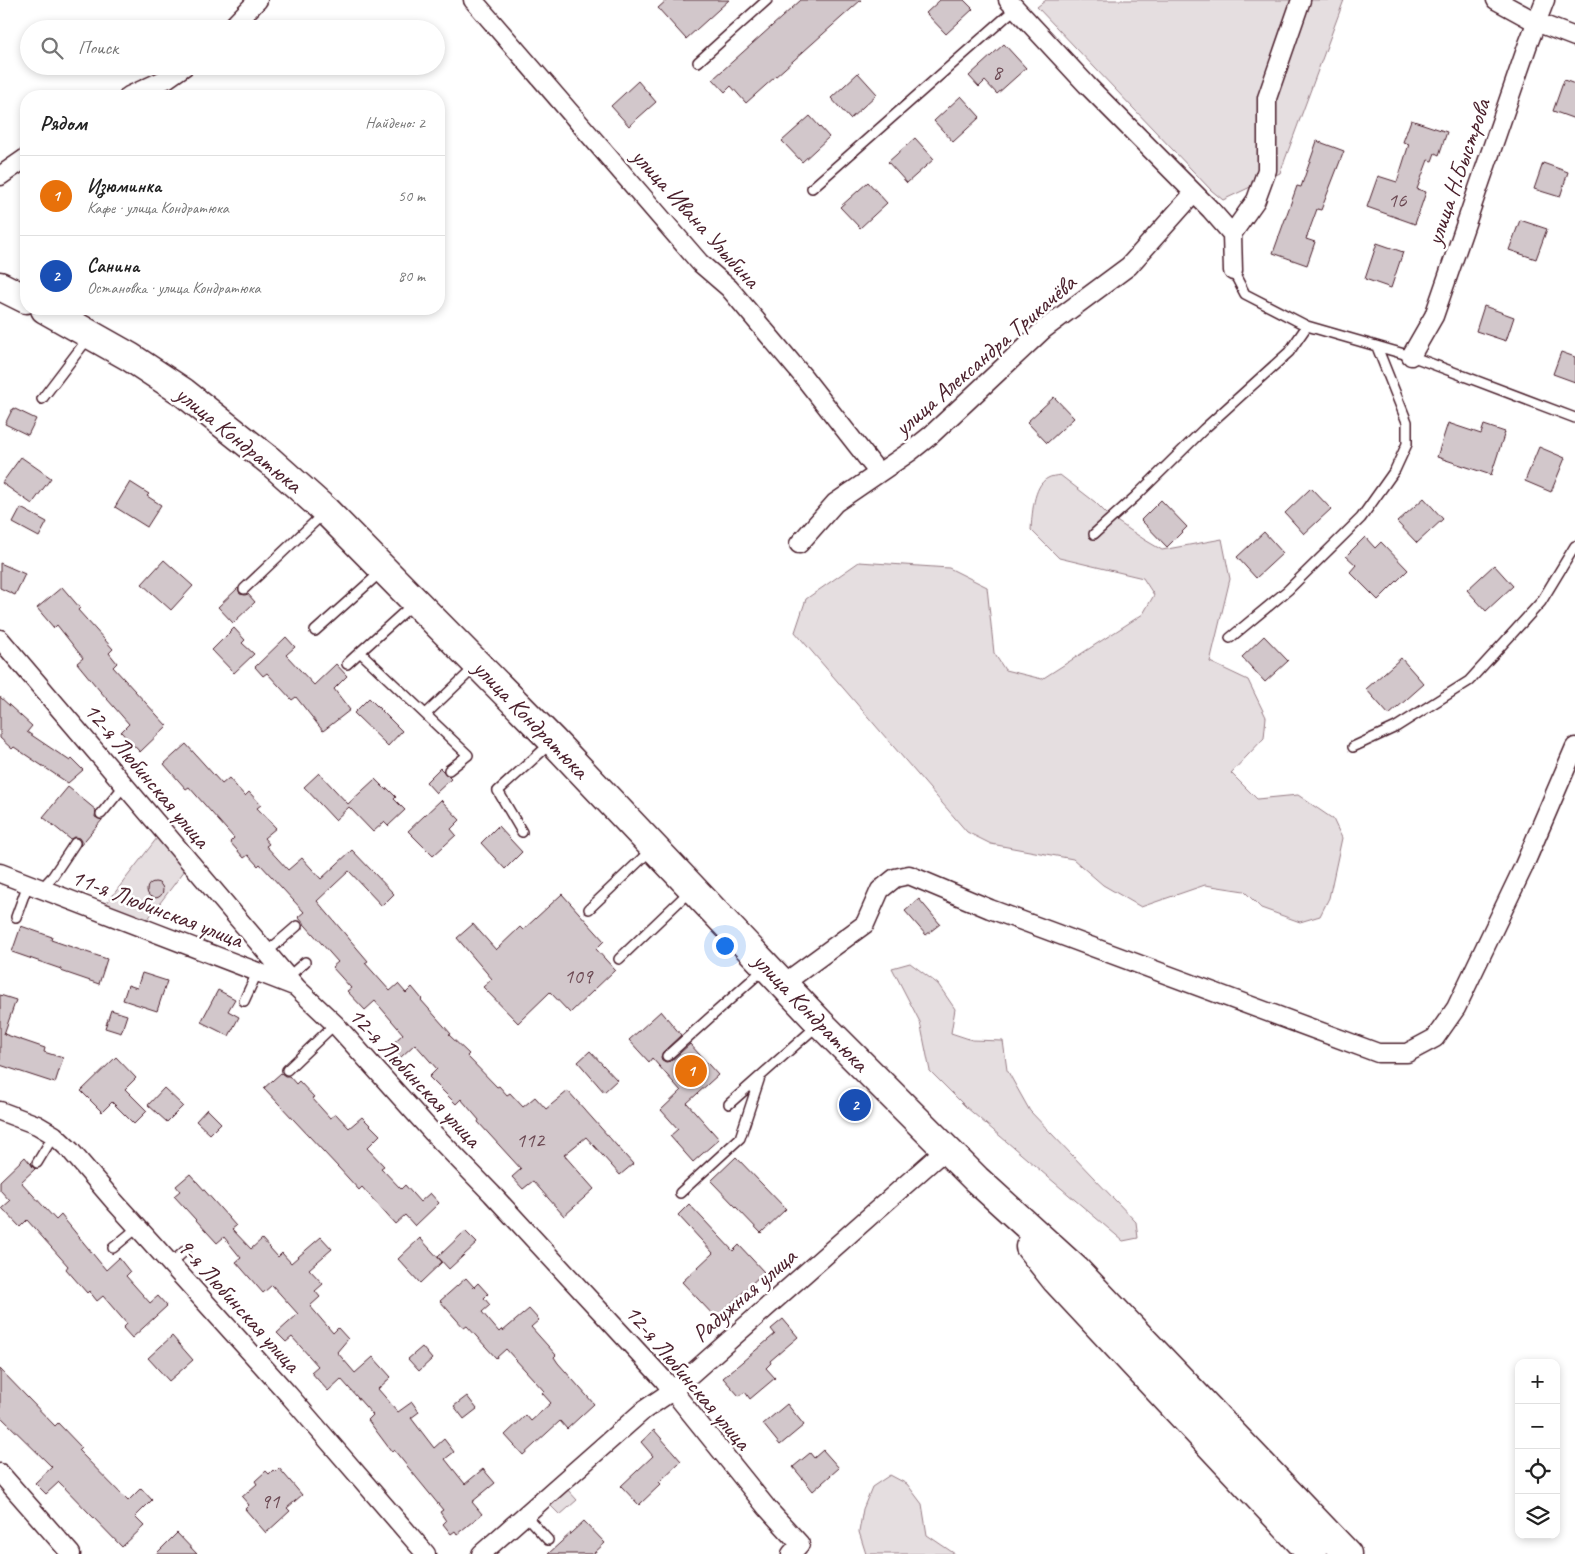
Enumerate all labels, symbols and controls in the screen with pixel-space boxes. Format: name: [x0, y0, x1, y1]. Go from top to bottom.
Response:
search box: [20, 20, 445, 75]
icon: search: [38, 34, 66, 62]
text: Поиск: [78, 36, 118, 60]
house number: 8: [992, 59, 1004, 85]
street label: улица Н.Быстрова: [1418, 94, 1497, 251]
text: Рядом: [40, 110, 87, 136]
text: Найдено: 2: [365, 113, 425, 133]
street label: улица Ивана Улыбина: [624, 140, 768, 295]
text: Изюминка: [87, 174, 161, 198]
text: 1: [52, 186, 60, 206]
text: 50 m: [398, 186, 425, 206]
house number: 16: [1388, 187, 1407, 213]
text: Кафе · улица Кондратюка: [87, 198, 229, 218]
text: Санина: [87, 254, 139, 278]
text: 2: [52, 266, 60, 286]
text: 80 m: [398, 266, 425, 286]
street label: улица Александра Трикачёва: [886, 267, 1083, 443]
text: Остановка · улица Кондратюка: [87, 278, 261, 298]
street label: улица Кондратюка: [168, 378, 310, 500]
street label: улица Кондратюка: [465, 652, 596, 786]
street label: 12-я Любинская улица: [77, 696, 218, 855]
street label: 11-я Любинская улица: [67, 862, 248, 955]
your location: [712, 933, 738, 959]
street label: улица Кондратюка: [745, 945, 876, 1079]
house number: 109: [564, 963, 594, 989]
street label: 12-я Любинская улица: [342, 1001, 489, 1154]
pin: 1: [675, 1052, 707, 1090]
pin: 2: [839, 1086, 871, 1124]
house number: 112: [516, 1127, 546, 1153]
street label: 9-я Любинская улица: [171, 1232, 308, 1379]
street label: Радужная улица: [686, 1240, 804, 1349]
street label: 12-я Любинская улица: [618, 1298, 759, 1457]
map controls: [1515, 1359, 1560, 1539]
button: +: [1515, 1359, 1560, 1404]
button: −: [1515, 1404, 1560, 1449]
button: locate: [1515, 1449, 1560, 1494]
house number: 91: [261, 1488, 281, 1514]
button: layers: [1515, 1494, 1560, 1539]

